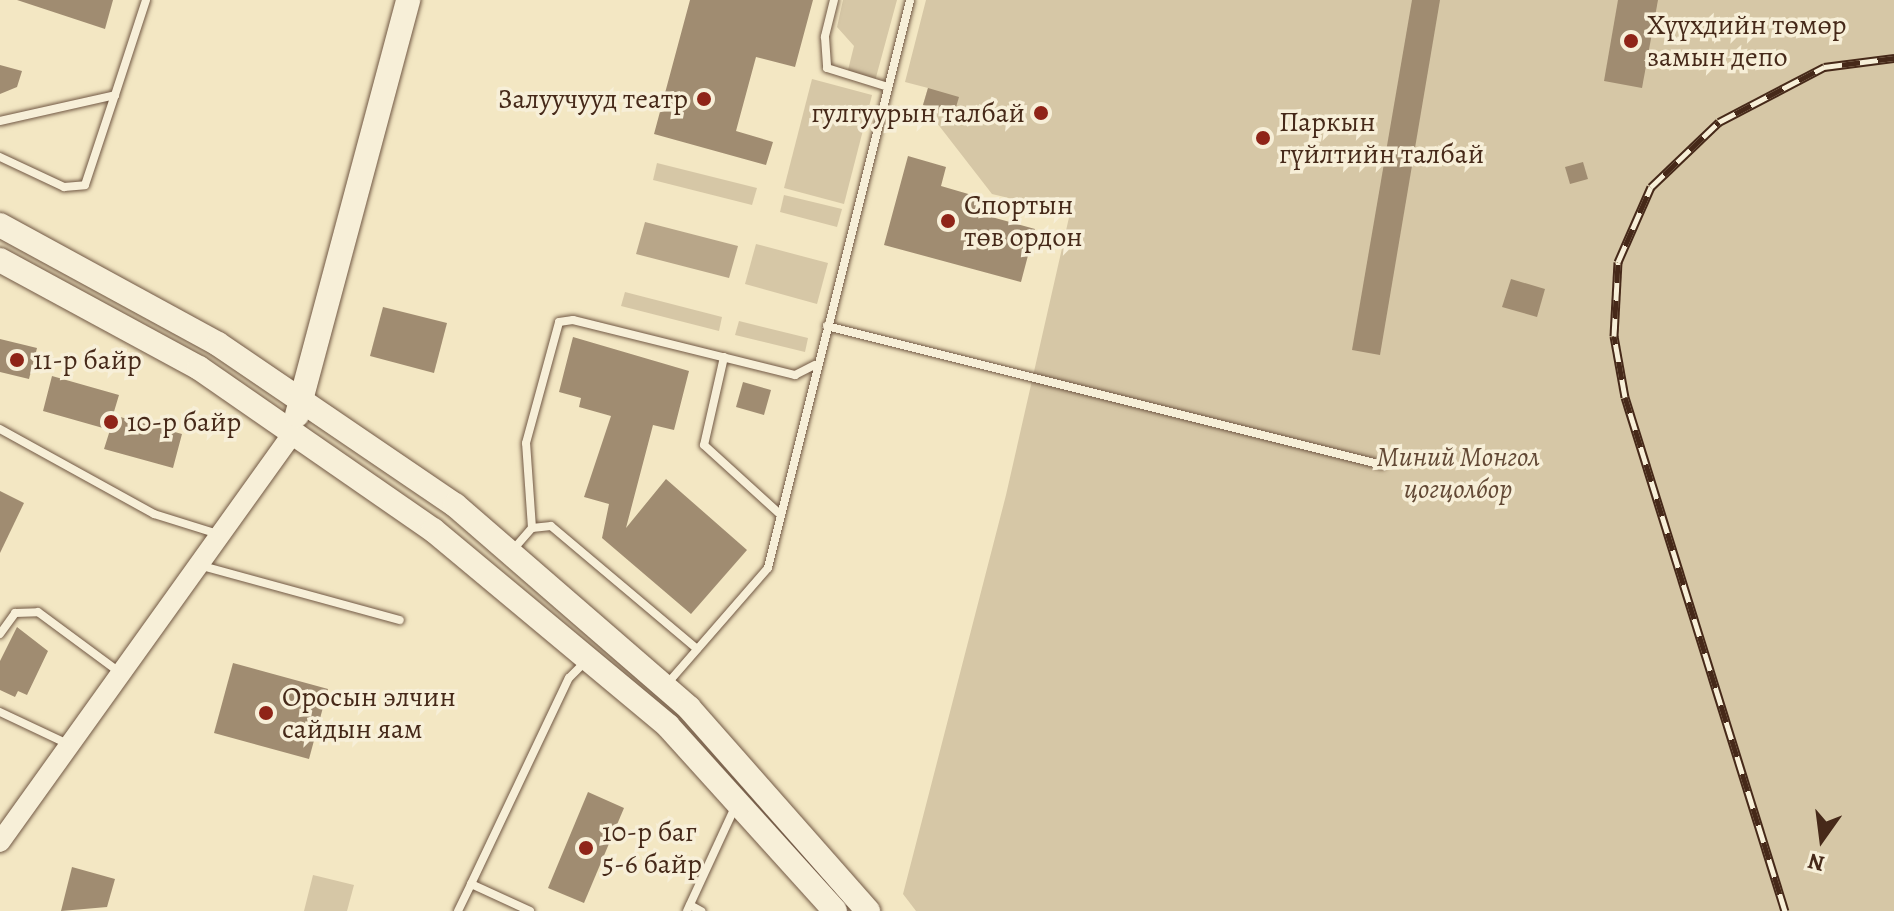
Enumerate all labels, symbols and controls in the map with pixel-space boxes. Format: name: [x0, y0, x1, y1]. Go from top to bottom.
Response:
place label: Хүүхдийн төмөр замын депо: [1647, 8, 1847, 74]
marker: Хүүхдийн төмөр замын депо: [1622, 32, 1640, 50]
place label: Залуучууд театр: [498, 82, 688, 116]
marker: Залуучууд театр: [695, 90, 713, 108]
place label: гулгуурын талбай: [811, 96, 1025, 130]
marker: гулгуурын талбай: [1032, 104, 1050, 122]
place label: Паркын гүйлтийн талбай: [1279, 105, 1484, 171]
marker: Паркын гүйлтийн талбай: [1254, 129, 1272, 147]
place label: Спортын төв ордон: [964, 188, 1083, 254]
marker: Спортын төв ордон: [939, 212, 957, 230]
place label: 11-р байр: [33, 343, 142, 377]
marker: 11-р байр: [8, 351, 26, 369]
place label: 10-р байр: [127, 405, 241, 439]
marker: 10-р байр: [102, 413, 120, 431]
park label: Миний Монгол цогцолбор: [1377, 440, 1539, 506]
place label: Оросын элчин сайдын яам: [282, 680, 456, 746]
marker: Оросын элчин сайдын яам: [257, 704, 275, 722]
north arrow: [1782, 799, 1862, 879]
place label: 10-р баг 5-6 байр: [602, 815, 702, 881]
marker: 10-р баг 5-6 байр: [577, 839, 595, 857]
text: N: [1805, 846, 1828, 879]

